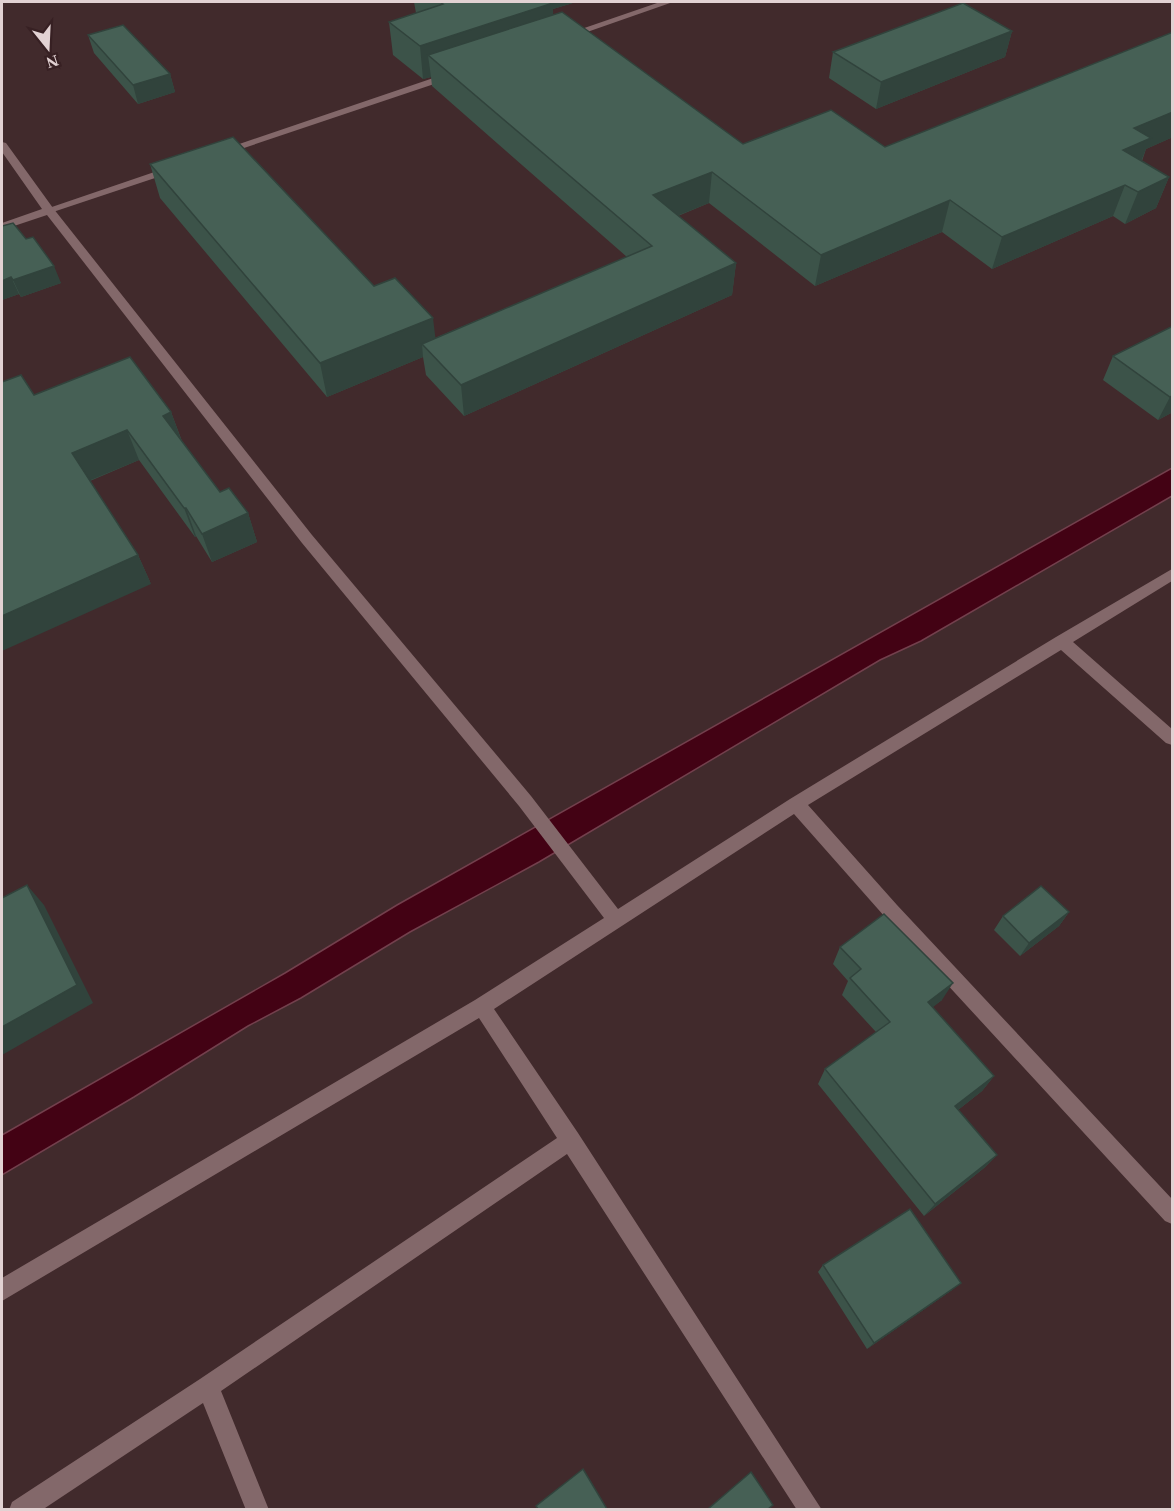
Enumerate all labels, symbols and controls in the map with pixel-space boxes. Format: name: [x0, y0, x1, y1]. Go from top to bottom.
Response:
north arrow: [18, 18, 78, 78]
text: N: [44, 52, 61, 72]

